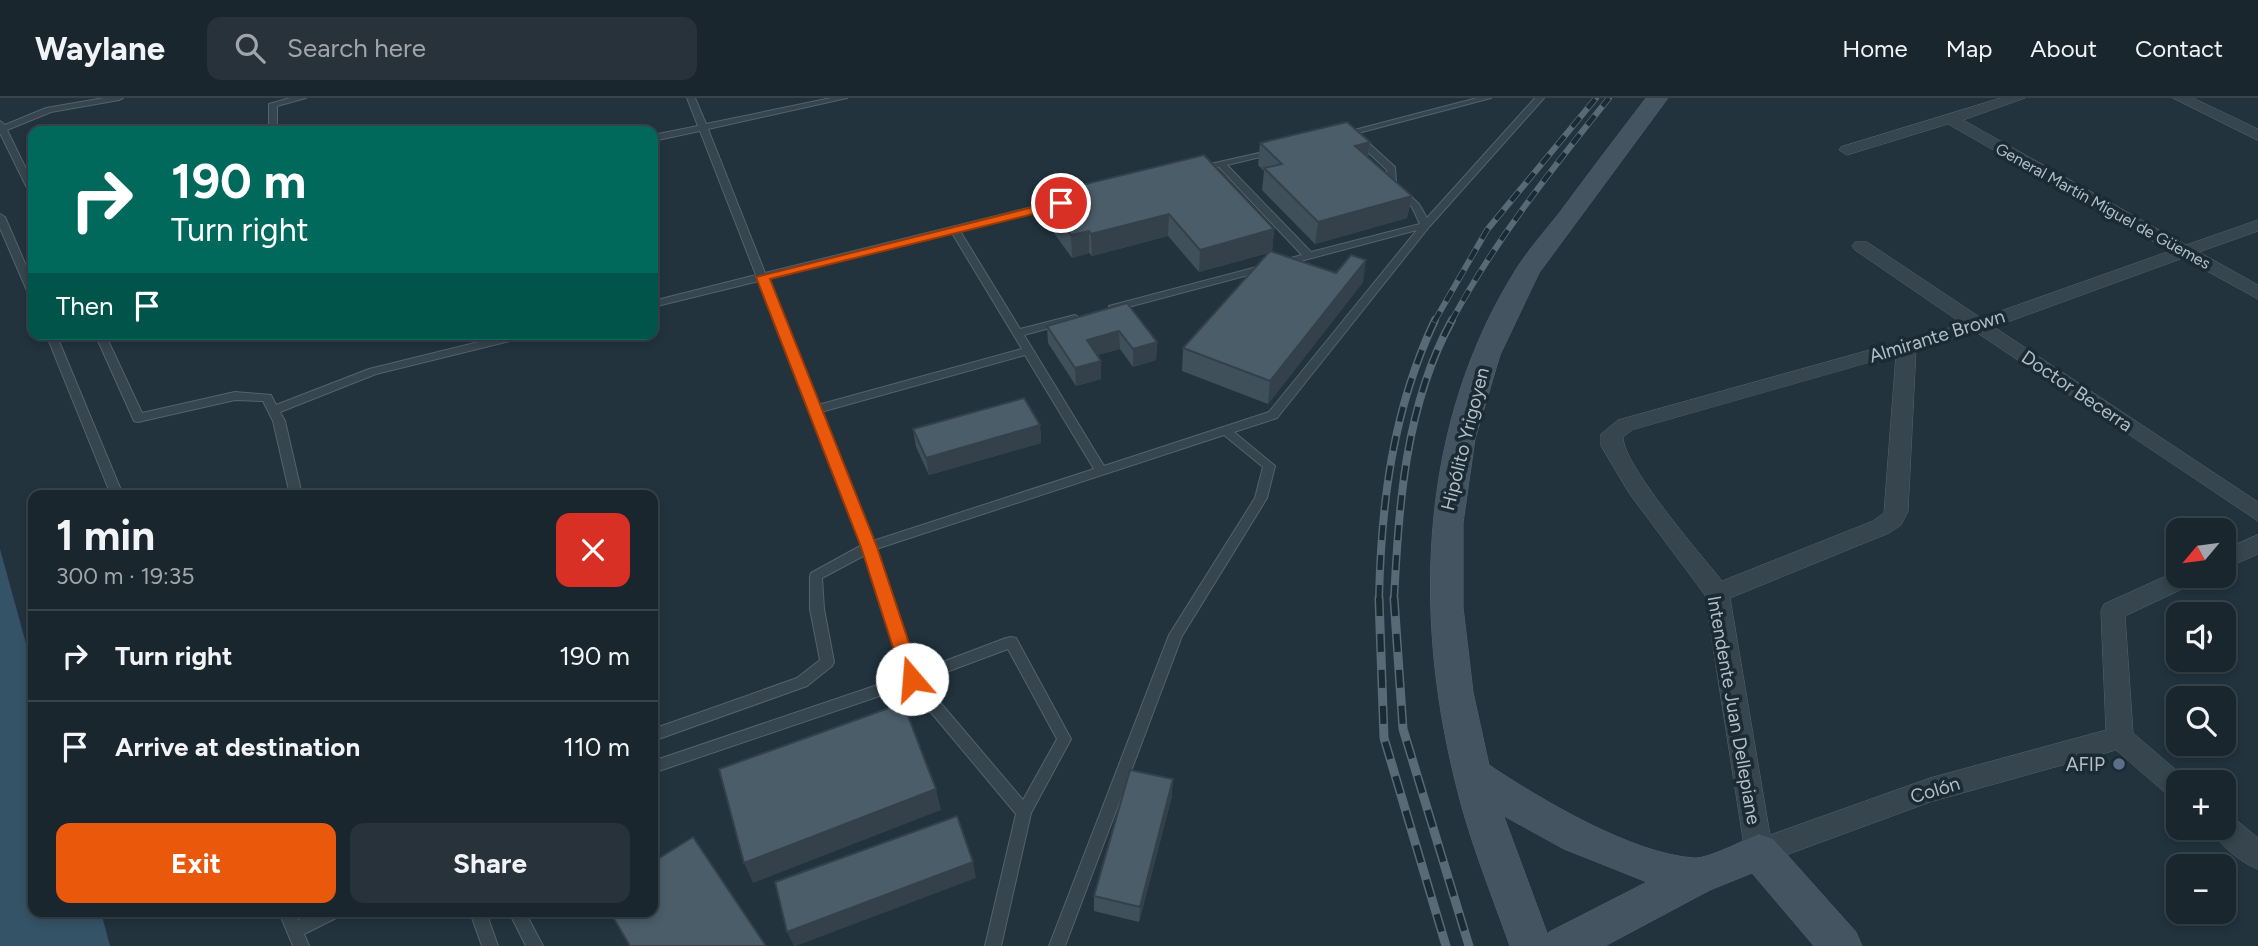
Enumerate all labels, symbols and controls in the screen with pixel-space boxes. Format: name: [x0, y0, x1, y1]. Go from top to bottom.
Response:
search box: [207, 17, 697, 80]
text: Waylane: [35, 29, 165, 68]
icon: search: [231, 29, 269, 67]
text: Search here: [287, 32, 426, 64]
text: Home: [1842, 34, 1908, 63]
text: Map: [1946, 34, 1992, 63]
text: About: [2030, 34, 2097, 63]
text: Contact: [2135, 34, 2223, 63]
street label: General Martín Miguel de Güemes: [1992, 139, 2214, 273]
text: 190 m: [171, 151, 306, 210]
icon: right: [56, 154, 147, 245]
pin: [1031, 173, 1091, 233]
icon: arrive: [1042, 184, 1080, 222]
text: Turn right: [171, 211, 309, 249]
icon: arrive: [128, 287, 166, 325]
text: Then: [56, 290, 114, 322]
street label: Almirante Brown: [1866, 304, 2008, 368]
street label: Doctor Becerra: [2017, 345, 2137, 437]
street label: Hipólito Yrigoyen: [1436, 365, 1494, 513]
text: 1 min: [56, 510, 155, 561]
button: close: [556, 513, 630, 587]
north arrow: [2166, 518, 2236, 588]
map controls: [2166, 518, 2236, 924]
text: 300 m · 19:35: [56, 562, 195, 590]
street label: Intendente Juan Dellepiane: [1703, 594, 1765, 826]
button: sound: [2166, 602, 2236, 672]
icon: right: [56, 637, 94, 675]
text: Turn right: [115, 640, 232, 672]
text: 190 m: [559, 640, 630, 672]
position arrow: [875, 642, 949, 716]
button: search: [2166, 686, 2236, 756]
icon: arrive: [56, 728, 94, 766]
text: Arrive at destination: [115, 731, 360, 763]
text: 110 m: [563, 731, 630, 763]
place label: AFIP: [2066, 753, 2105, 776]
marker: AFIP: [2111, 756, 2127, 772]
button: +: [2166, 770, 2236, 840]
street label: Colón: [1907, 772, 1963, 808]
button: Exit: [56, 823, 336, 903]
button: Share: [350, 823, 630, 903]
button: −: [2166, 854, 2236, 924]

